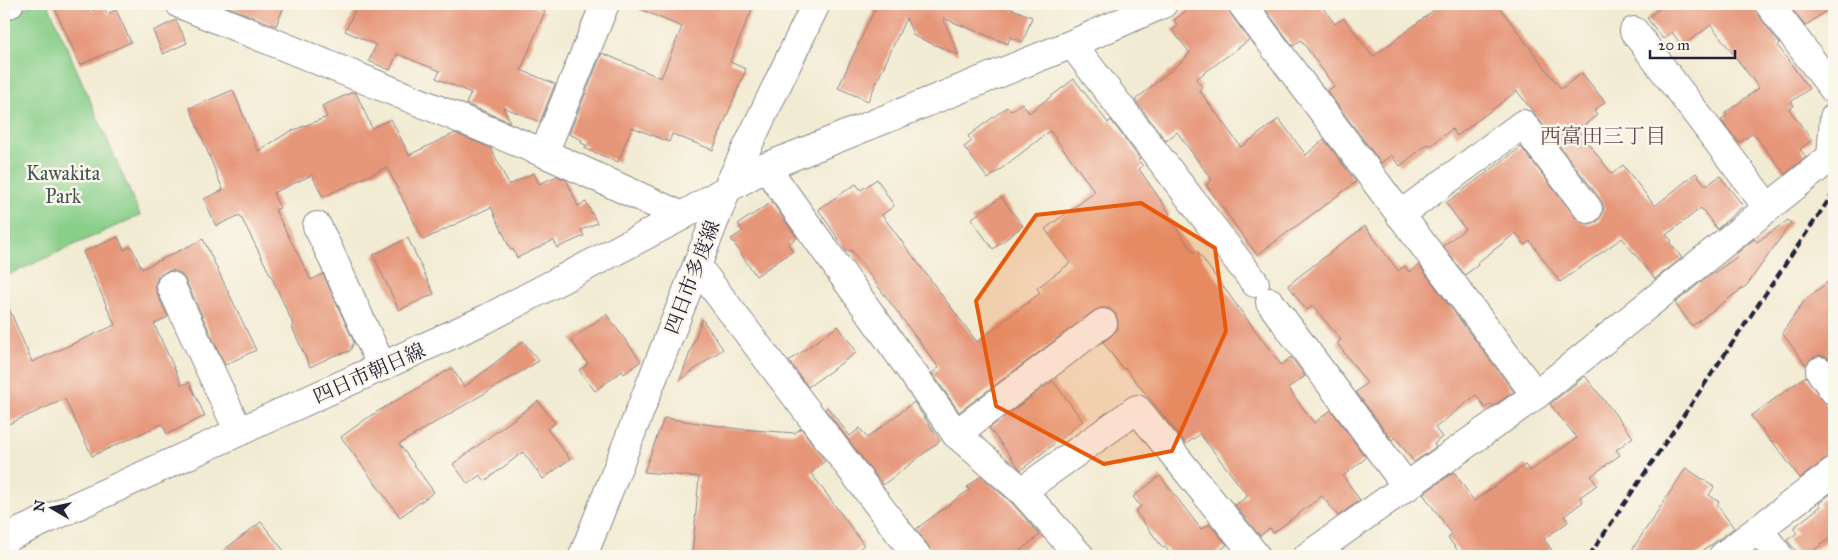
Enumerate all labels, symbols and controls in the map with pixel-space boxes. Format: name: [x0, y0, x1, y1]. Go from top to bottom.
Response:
scale bar: [1650, 28, 1736, 60]
text: 20 m: [1658, 36, 1690, 54]
district label: 西富田三丁目: [1540, 123, 1666, 149]
park label: Kawakita Park: [26, 161, 101, 208]
street label: 四日市多度線: [659, 217, 725, 337]
street label: 四日市朝日線: [309, 338, 429, 408]
north arrow: [28, 482, 78, 532]
text: N: [30, 499, 49, 513]

